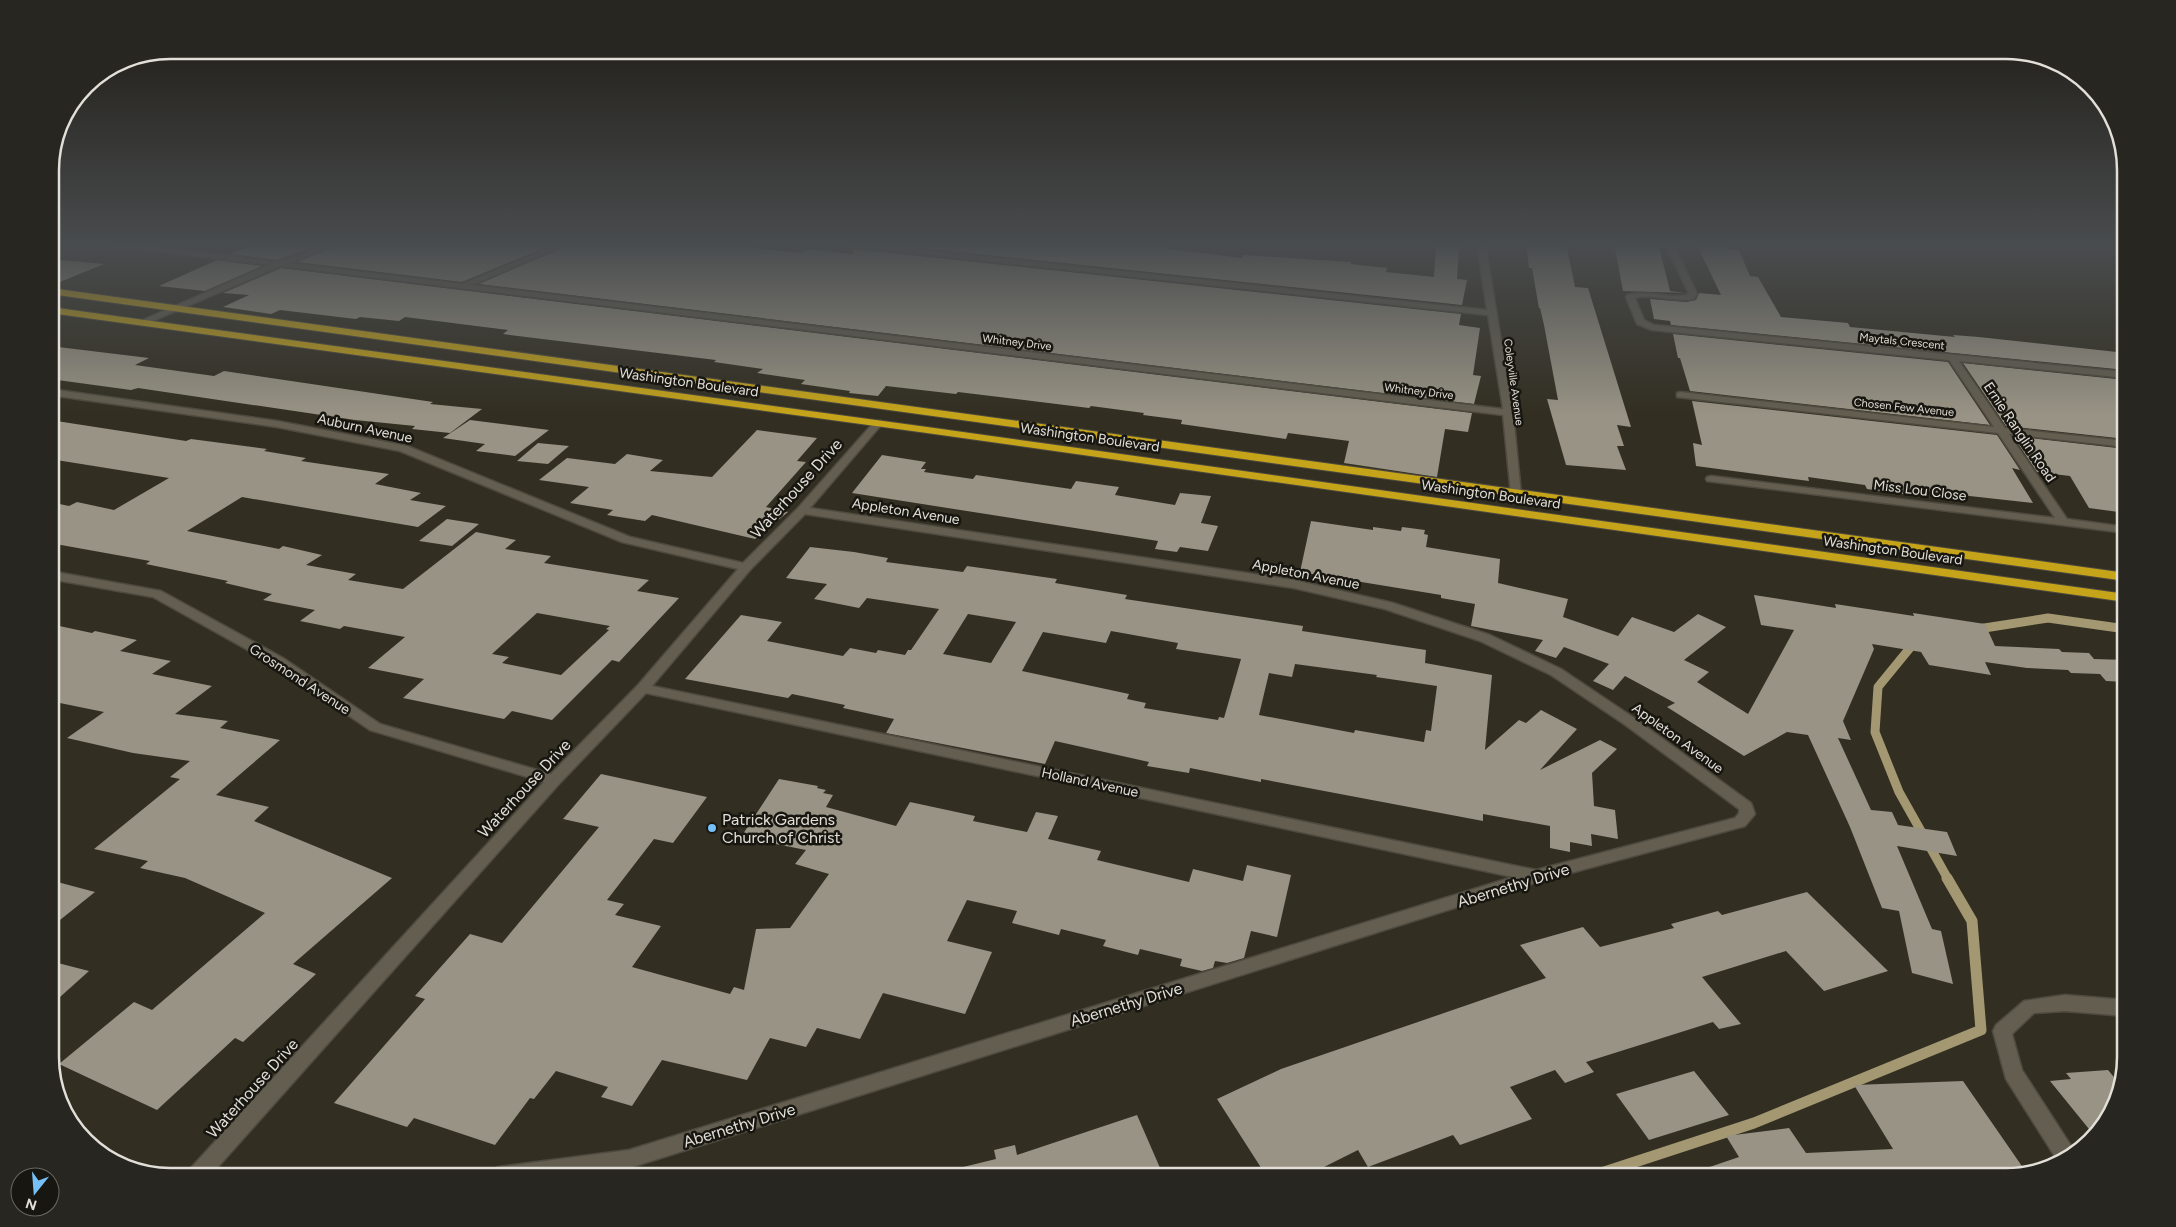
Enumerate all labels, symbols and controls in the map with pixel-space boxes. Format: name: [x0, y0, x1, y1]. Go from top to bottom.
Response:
street label: Maytals Crescent: [1859, 331, 1945, 352]
street label: Whitney Drive: [982, 332, 1052, 353]
street label: Coleyville Avenue: [1501, 338, 1526, 426]
street label: Washington Boulevard: [618, 364, 760, 401]
street label: Ernie Ranglin Road: [1980, 379, 2059, 486]
street label: Whitney Drive: [1384, 381, 1454, 402]
street label: Chosen Few Avenue: [1853, 396, 1955, 419]
street label: Auburn Avenue: [316, 410, 414, 447]
street label: Washington Boulevard: [1019, 419, 1161, 456]
street label: Waterhouse Drive: [747, 434, 846, 542]
street label: Washington Boulevard: [1420, 476, 1562, 513]
street label: Miss Lou Close: [1872, 476, 1968, 505]
street label: Appleton Avenue: [851, 495, 961, 528]
street label: Washington Boulevard: [1822, 532, 1964, 569]
street label: Appleton Avenue: [1251, 556, 1361, 593]
street label: Grosmond Avenue: [246, 640, 354, 719]
street label: Appleton Avenue: [1629, 700, 1727, 777]
street label: Waterhouse Drive: [474, 735, 575, 841]
street label: Holland Avenue: [1040, 764, 1140, 801]
place label: Patrick Gardens Church of Christ: [722, 810, 841, 847]
marker: Patrick Gardens Church of Christ: [706, 822, 718, 834]
street label: Abernethy Drive: [1455, 859, 1572, 912]
street label: Abernethy Drive: [1068, 978, 1185, 1031]
street label: Waterhouse Drive: [203, 1034, 302, 1142]
street label: Abernethy Drive: [681, 1099, 798, 1152]
north arrow: [10, 1167, 60, 1217]
text: N: [24, 1194, 39, 1214]

